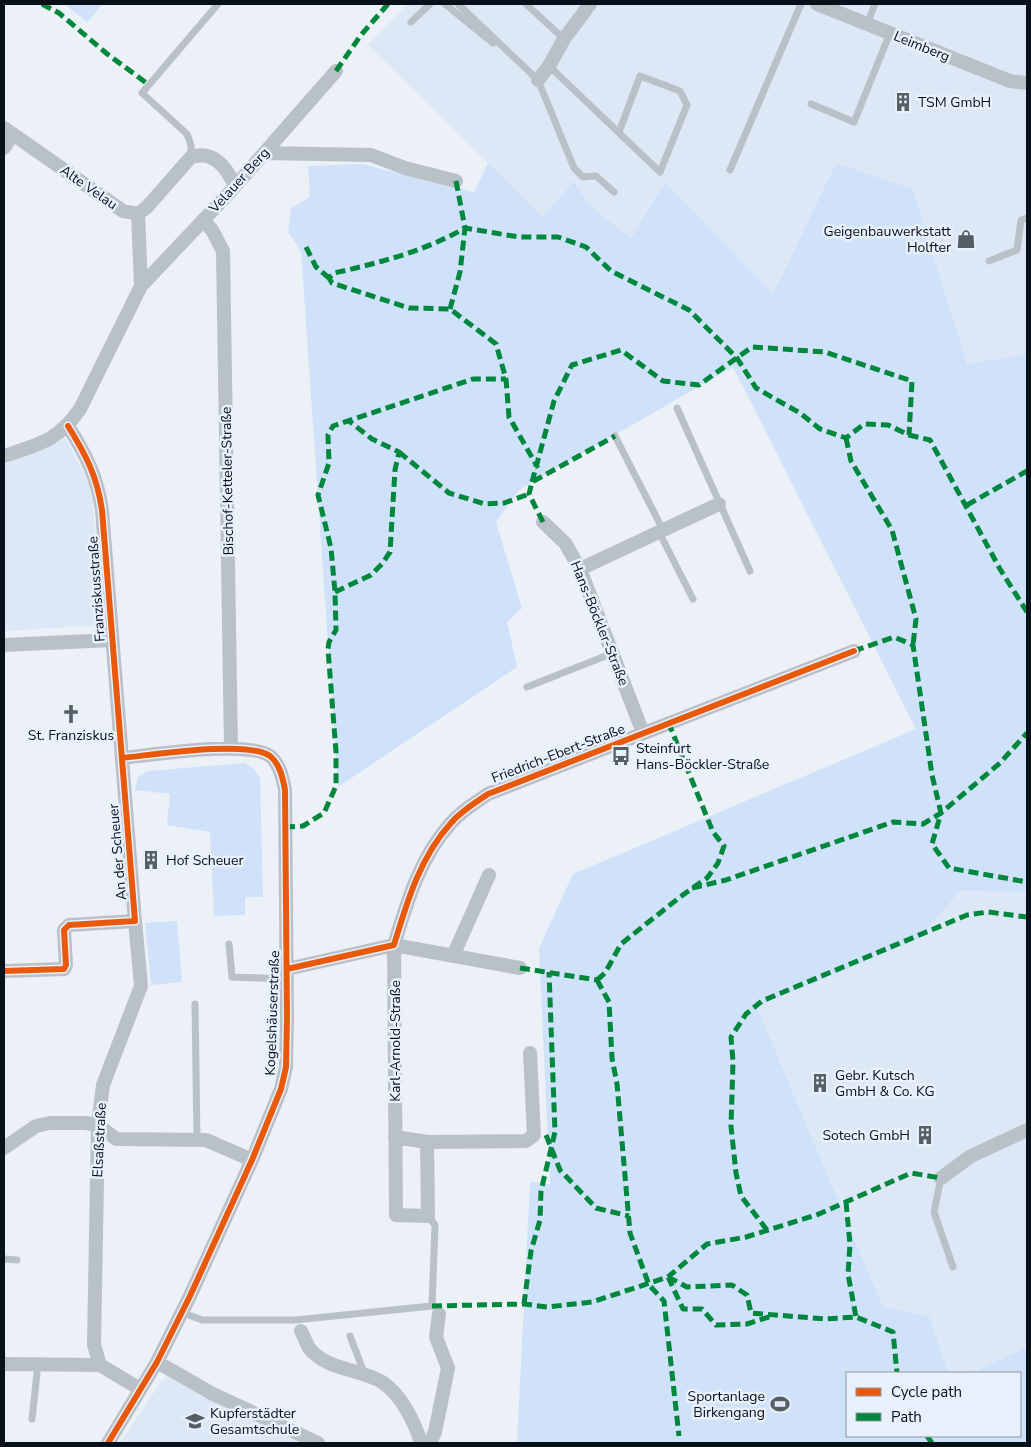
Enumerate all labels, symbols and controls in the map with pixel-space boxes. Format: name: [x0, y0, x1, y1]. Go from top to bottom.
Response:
street label: Leimberg: [891, 27, 953, 66]
building icon: TSM GmbH: [892, 91, 914, 113]
place label: TSM GmbH: [918, 93, 991, 112]
street label: Velauer Berg: [204, 144, 274, 218]
street label: Alte Velau: [56, 161, 121, 214]
place label: Geigenbauwerkstatt Holfter: [823, 222, 951, 257]
shop icon: Geigenbauwerkstatt Holfter: [955, 228, 977, 250]
street label: Bischof-Ketteler-Straße: [217, 406, 238, 556]
street label: Franziskusstraße: [83, 535, 110, 642]
street label: Hans-Böckler-Straße: [566, 558, 633, 688]
church icon: St. Franziskus: [60, 703, 82, 725]
street label: Friedrich-Ebert-Straße: [489, 719, 628, 788]
place label: St. Franziskus: [28, 726, 114, 745]
place label: Steinfurt Hans-Böckler-Straße: [636, 739, 769, 774]
bus stop icon: Steinfurt Hans-Böckler-Straße: [610, 745, 632, 767]
street label: An der Scheuer: [104, 803, 131, 901]
building icon: Hof Scheuer: [140, 849, 162, 871]
place label: Hof Scheuer: [166, 851, 243, 870]
street label: Kogelshäuserstraße: [261, 950, 284, 1076]
street label: Karl-Arnold-Straße: [386, 980, 405, 1102]
place label: Gebr. Kutsch GmbH & Co. KG: [835, 1066, 935, 1101]
building icon: Gebr. Kutsch GmbH & Co. KG: [809, 1072, 831, 1094]
street label: Elsaßstraße: [88, 1102, 111, 1178]
building icon: Sotech GmbH: [914, 1124, 936, 1146]
place label: Sotech GmbH: [822, 1126, 910, 1145]
legend: [846, 1372, 1021, 1437]
text: Cycle path: [891, 1382, 962, 1402]
place label: Sportanlage Birkengang: [688, 1387, 765, 1422]
sports icon: Sportanlage Birkengang: [769, 1393, 791, 1415]
place label: Kupferstädter Gesamtschule: [210, 1404, 299, 1439]
text: Path: [891, 1407, 922, 1427]
school or university icon: Kupferstädter Gesamtschule: [184, 1410, 206, 1432]

